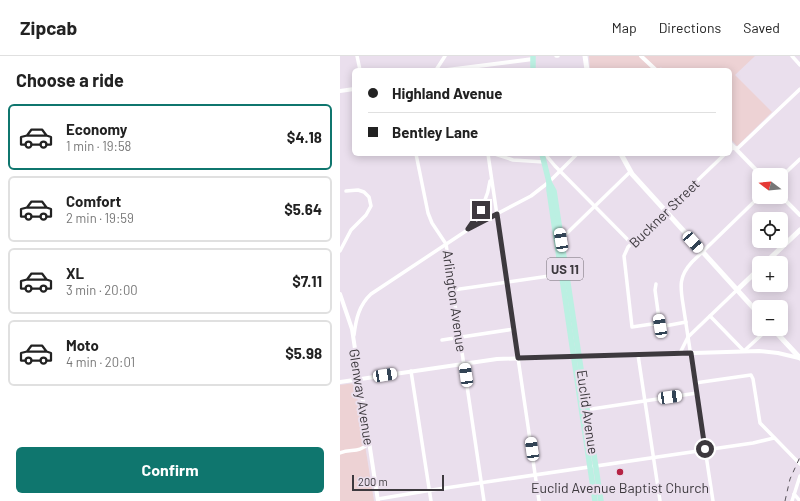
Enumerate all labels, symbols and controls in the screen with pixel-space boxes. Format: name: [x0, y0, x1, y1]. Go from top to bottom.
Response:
text: Zipcab: [20, 16, 77, 39]
text: Map: [612, 19, 637, 36]
text: Directions: [659, 19, 721, 36]
text: Saved: [743, 19, 780, 36]
text: Choose a ride: [16, 69, 124, 91]
text: Highland Avenue: [392, 84, 502, 102]
icon: car: [18, 119, 54, 155]
text: Economy: [66, 120, 127, 138]
text: Bentley Lane: [392, 123, 478, 141]
text: $4.18: [287, 128, 322, 146]
text: 1 min · 19:58: [66, 138, 131, 154]
north arrow: [752, 168, 788, 204]
map controls: [752, 168, 788, 336]
street label: Buckner Street: [625, 175, 703, 251]
icon: car: [18, 191, 54, 227]
text: Comfort: [66, 192, 121, 210]
text: $5.64: [284, 200, 322, 218]
route end: [472, 201, 490, 219]
text: 2 min · 19:59: [66, 210, 134, 226]
button: locate: [752, 212, 788, 248]
car: [553, 227, 569, 253]
car: [681, 229, 705, 255]
street label: Arlington Avenue: [439, 249, 471, 353]
button: +: [752, 256, 788, 292]
road number: US 11: [547, 258, 583, 280]
icon: car: [18, 263, 54, 299]
text: XL: [66, 264, 84, 282]
text: $7.11: [292, 272, 322, 290]
text: 3 min · 20:00: [66, 282, 138, 298]
button: −: [752, 300, 788, 336]
car: [652, 313, 668, 339]
icon: car: [18, 335, 54, 371]
text: Moto: [66, 336, 99, 354]
text: $5.98: [285, 344, 322, 362]
street label: Glenway Avenue: [346, 348, 378, 446]
text: 4 min · 20:01: [66, 354, 135, 370]
car: [458, 362, 474, 388]
car: [372, 367, 398, 383]
street label: Euclid Avenue: [574, 369, 602, 455]
car: [657, 389, 683, 405]
car: [524, 436, 540, 462]
route start: [696, 440, 714, 458]
button: Confirm: [16, 447, 324, 493]
marker: Euclid Avenue Baptist Church: [615, 467, 625, 477]
scale bar: [352, 473, 444, 492]
text: 200 m: [358, 475, 388, 488]
place label: Euclid Avenue Baptist Church: [531, 479, 709, 496]

